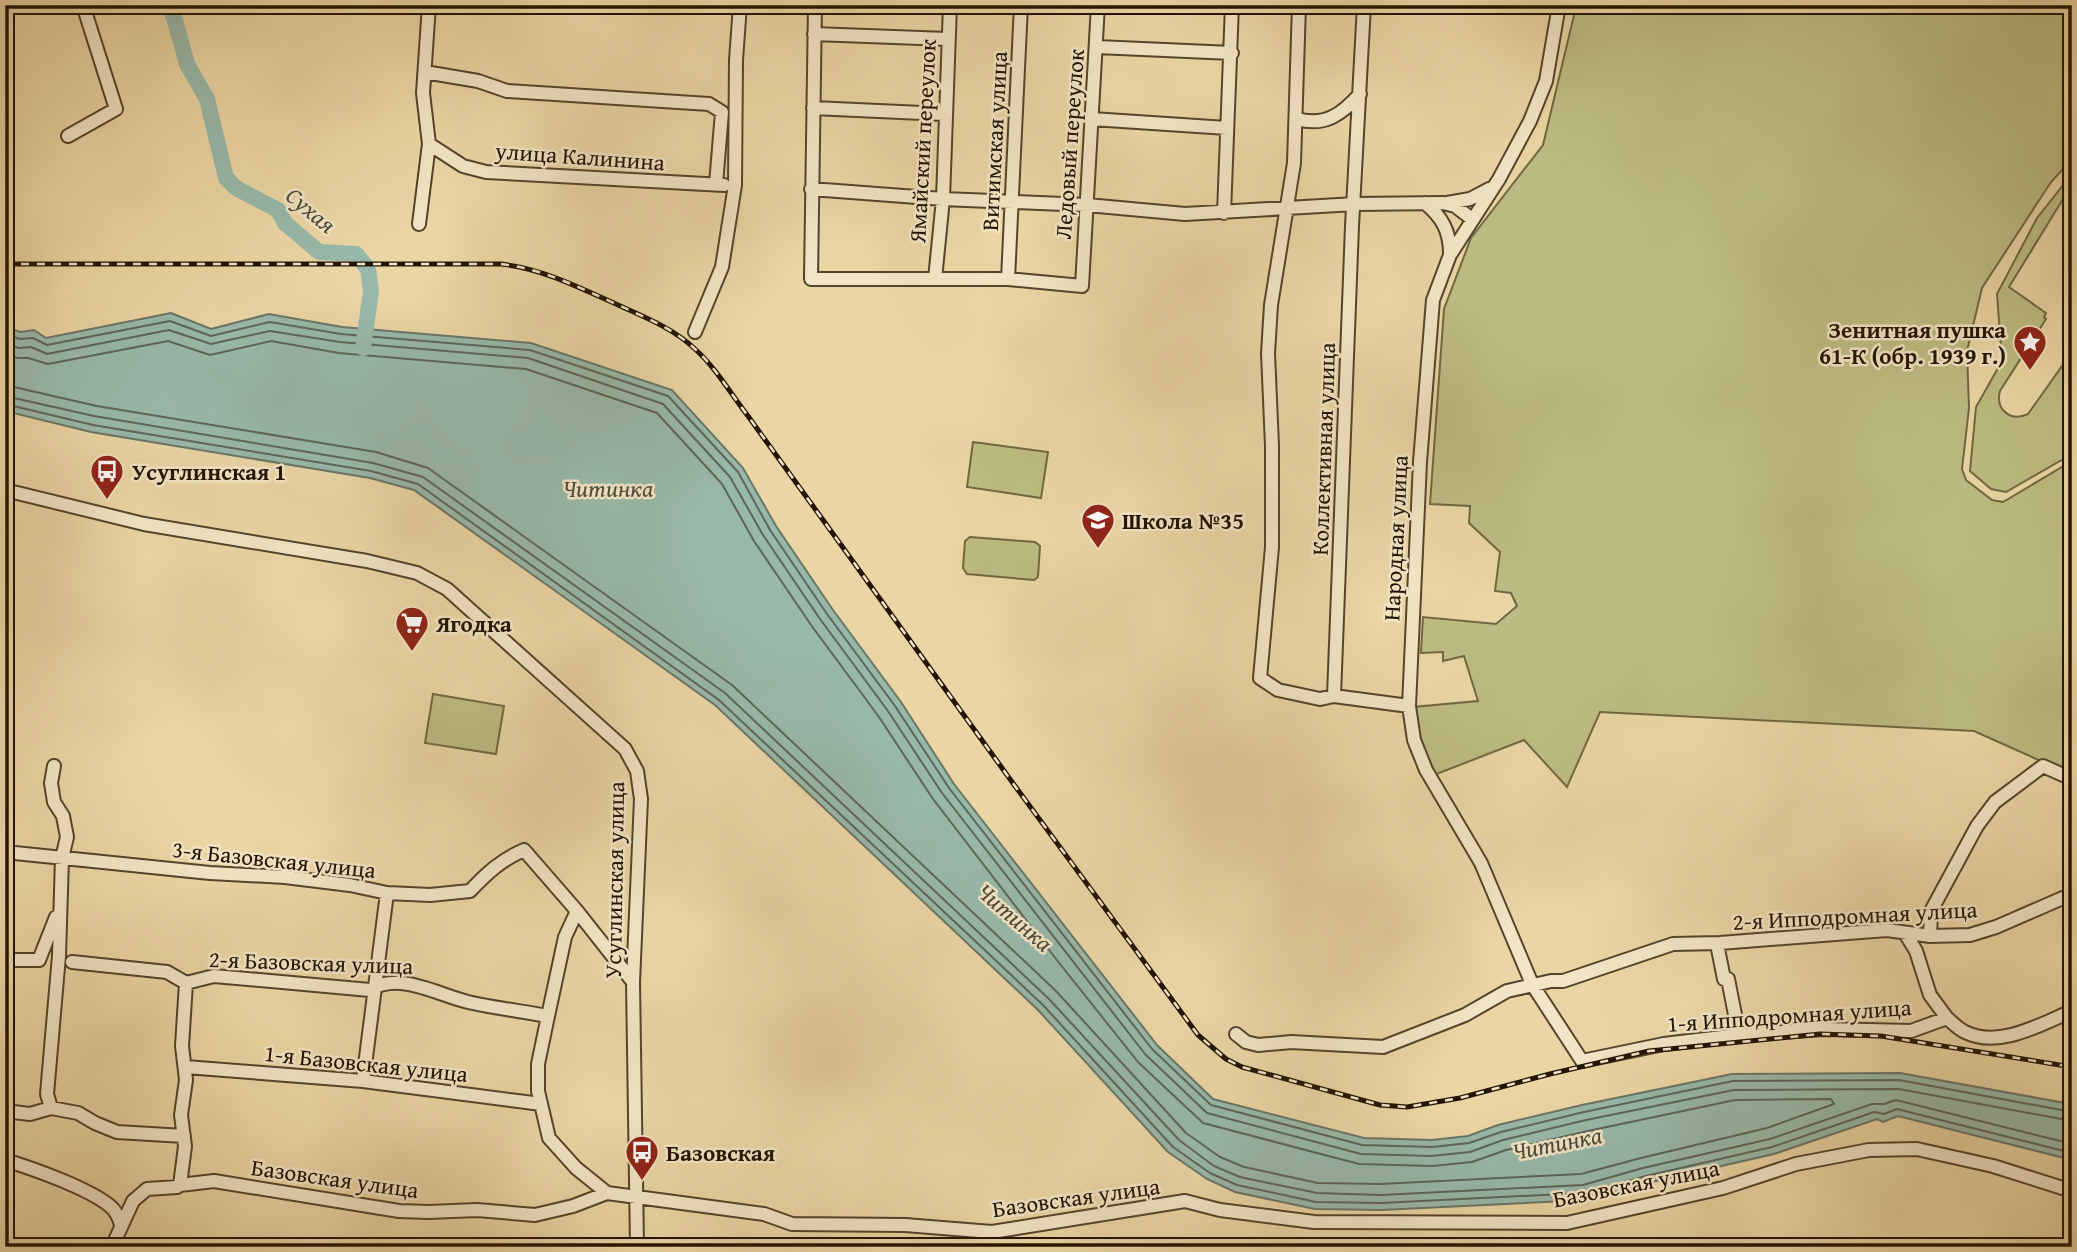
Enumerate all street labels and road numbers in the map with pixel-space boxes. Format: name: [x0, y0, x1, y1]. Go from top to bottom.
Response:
street label: Ямайский переулок: [900, 38, 944, 245]
street label: Ледовый переулок: [1046, 48, 1092, 240]
street label: Витимская улица: [973, 50, 1015, 232]
street label: улица Калинина: [493, 134, 666, 178]
street label: Коллективная улица: [1303, 342, 1343, 556]
street label: Народная улица: [1374, 454, 1416, 622]
street label: Усуглинская улица: [596, 781, 632, 979]
street label: 3-я Базовская улица: [171, 832, 378, 886]
street label: 2-я Ипподромная улица: [1732, 892, 1978, 938]
street label: 2-я Базовская улица: [208, 942, 414, 982]
street label: 1-я Ипподромная улица: [1666, 990, 1912, 1040]
street label: 1-я Базовская улица: [263, 1036, 470, 1090]
street label: Базовская улица: [249, 1150, 421, 1206]
street label: Базовская улица: [1550, 1151, 1722, 1215]
street label: Базовская улица: [990, 1169, 1162, 1225]

